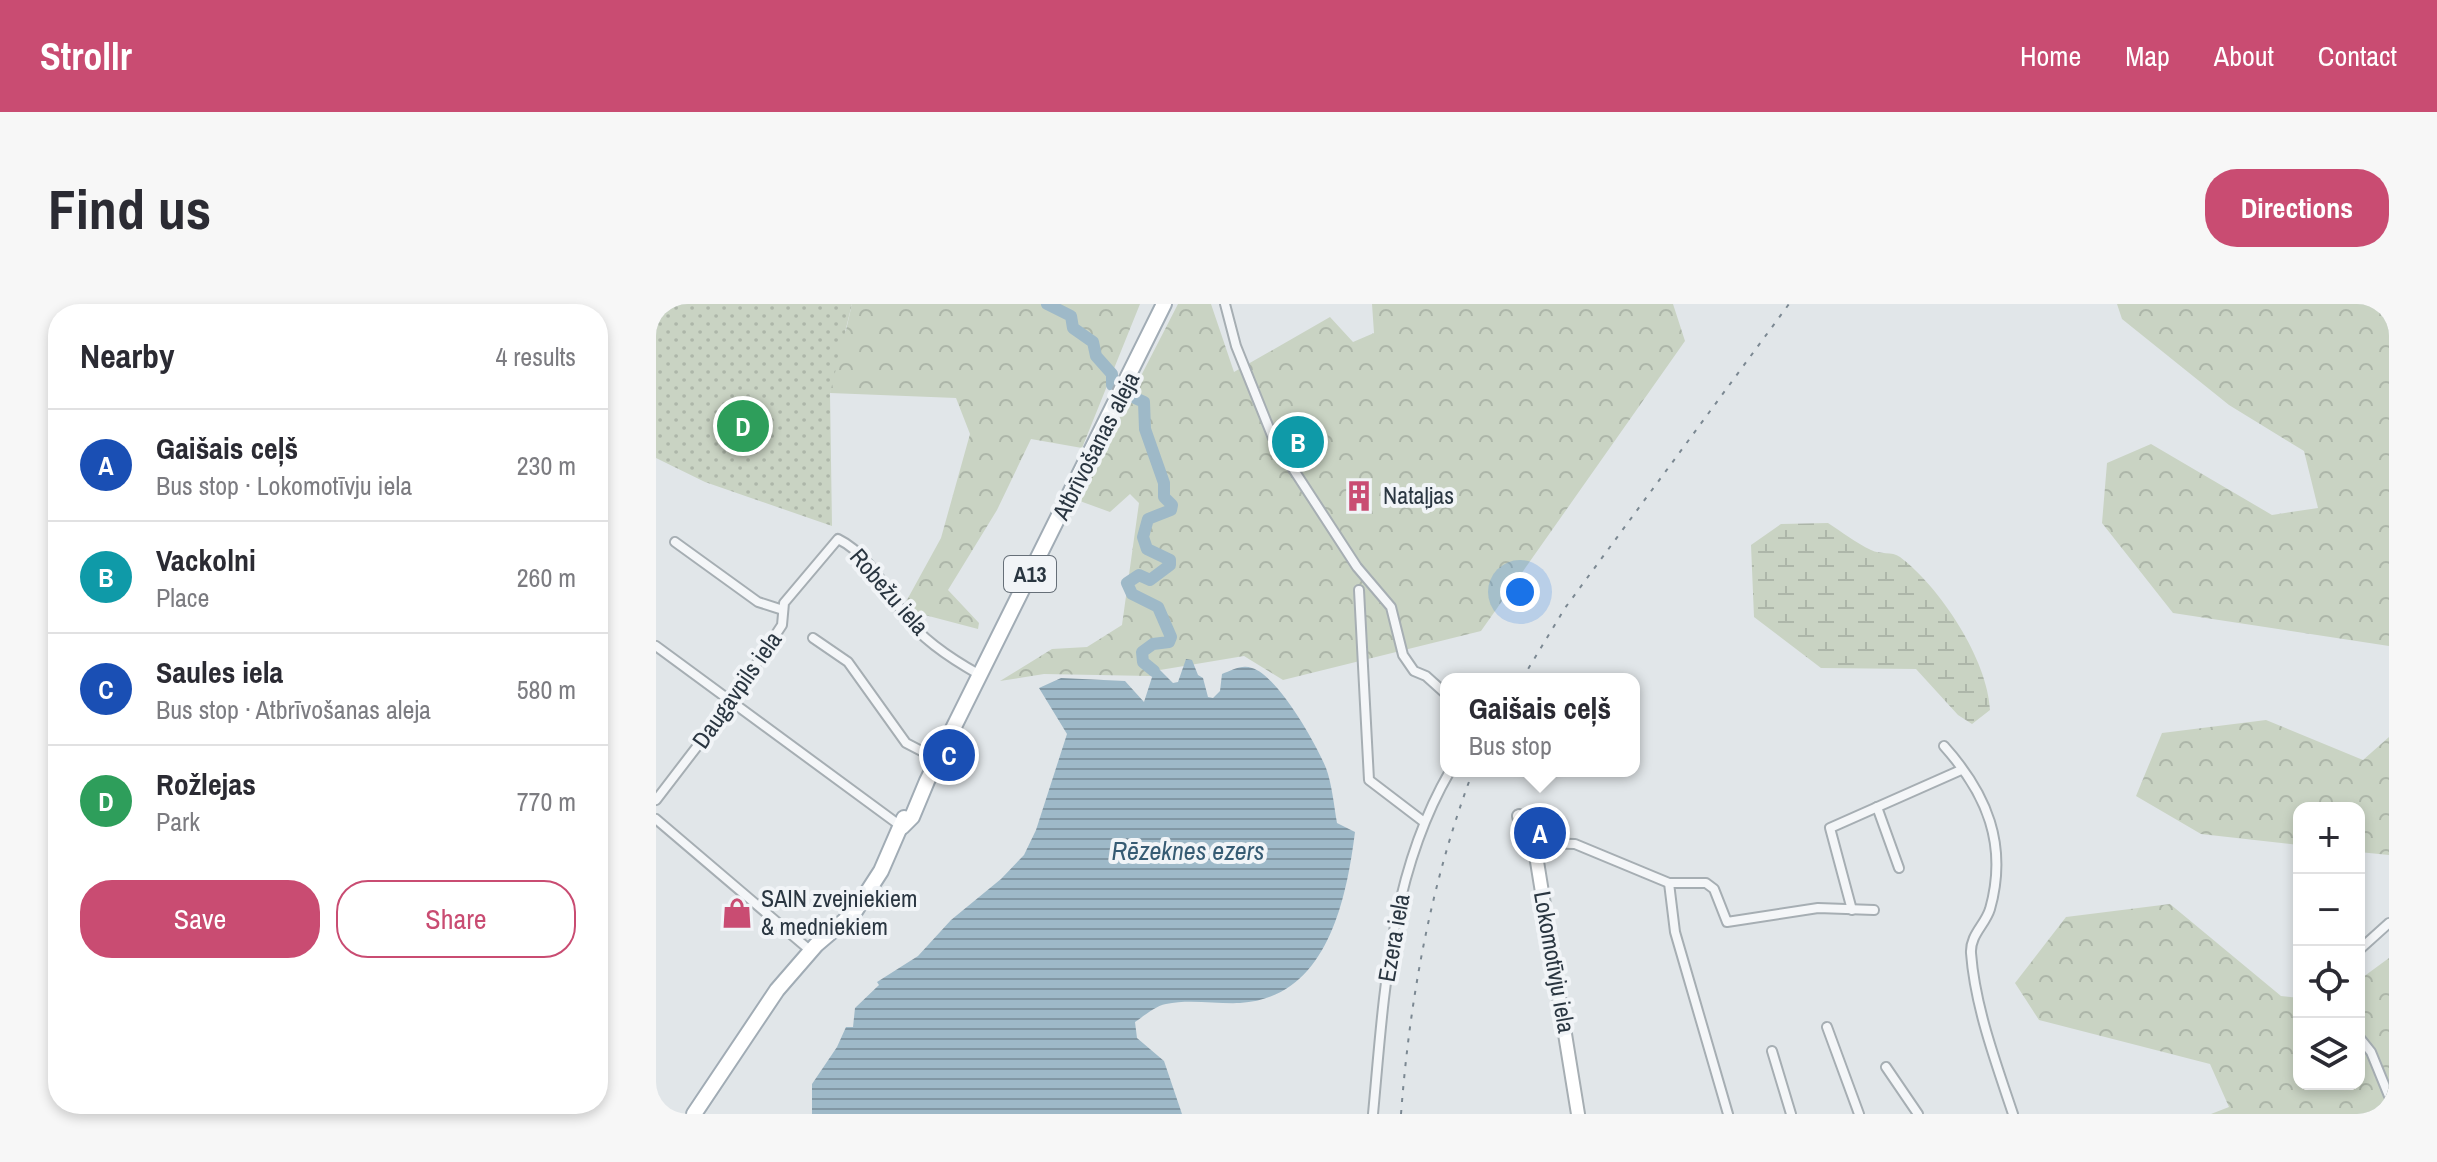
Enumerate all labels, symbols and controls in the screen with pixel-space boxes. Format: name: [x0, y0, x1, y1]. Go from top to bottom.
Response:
text: Strollr: [40, 31, 132, 82]
text: Home: [2020, 37, 2081, 75]
text: Map: [2125, 37, 2170, 75]
text: About: [2214, 37, 2274, 75]
text: Contact: [2318, 37, 2397, 75]
button: Directions: [2205, 169, 2389, 247]
text: Find us: [48, 171, 211, 246]
text: Nearby: [80, 333, 175, 379]
text: 4 results: [495, 339, 576, 374]
street label: Atbrīvošanas aleja: [1044, 366, 1146, 526]
pin: D: [717, 396, 769, 456]
pin: B: [1272, 412, 1324, 472]
text: Gaišais ceļš: [156, 428, 298, 468]
text: A: [98, 448, 114, 483]
text: 230 m: [517, 448, 576, 483]
text: Bus stop · Lokomotīvju iela: [156, 468, 412, 503]
building icon: Nataļjas: [1342, 479, 1376, 513]
place label: Nataļjas: [1383, 479, 1454, 511]
text: Vackolni: [156, 540, 256, 580]
street label: Robežu iela: [843, 541, 936, 642]
road number: A13: [1004, 556, 1056, 592]
text: B: [98, 560, 114, 595]
text: 260 m: [517, 560, 576, 595]
your location: [1500, 572, 1540, 612]
text: Place: [156, 580, 209, 615]
street label: Daugavpils iela: [684, 625, 788, 754]
text: Saules iela: [156, 652, 283, 692]
text: C: [98, 672, 114, 707]
text: 580 m: [517, 672, 576, 707]
popup: [1440, 673, 1640, 777]
text: Gaišais ceļš: [1469, 688, 1611, 728]
text: Bus stop · Atbrīvošanas aleja: [156, 692, 431, 727]
pin: C: [923, 725, 975, 785]
text: Bus stop: [1469, 728, 1552, 763]
text: Rožlejas: [156, 764, 256, 804]
text: D: [98, 784, 114, 819]
text: 770 m: [517, 784, 576, 819]
map controls: [2293, 802, 2365, 1090]
button: +: [2293, 802, 2365, 874]
pin: A: [1514, 803, 1566, 863]
text: Park: [156, 804, 200, 839]
water label: Rēzeknes ezers: [1112, 833, 1264, 868]
button: −: [2293, 874, 2365, 946]
button: Save: [80, 880, 320, 958]
button: Share: [336, 880, 576, 958]
place label: SAIN zvejniekiem & medniekiem: [761, 882, 917, 942]
street label: Lokomotīvju iela: [1527, 888, 1583, 1035]
street label: Ezera iela: [1370, 891, 1416, 984]
shop icon: SAIN zvejniekiem & medniekiem: [720, 896, 754, 930]
button: locate: [2293, 946, 2365, 1018]
button: layers: [2293, 1018, 2365, 1090]

